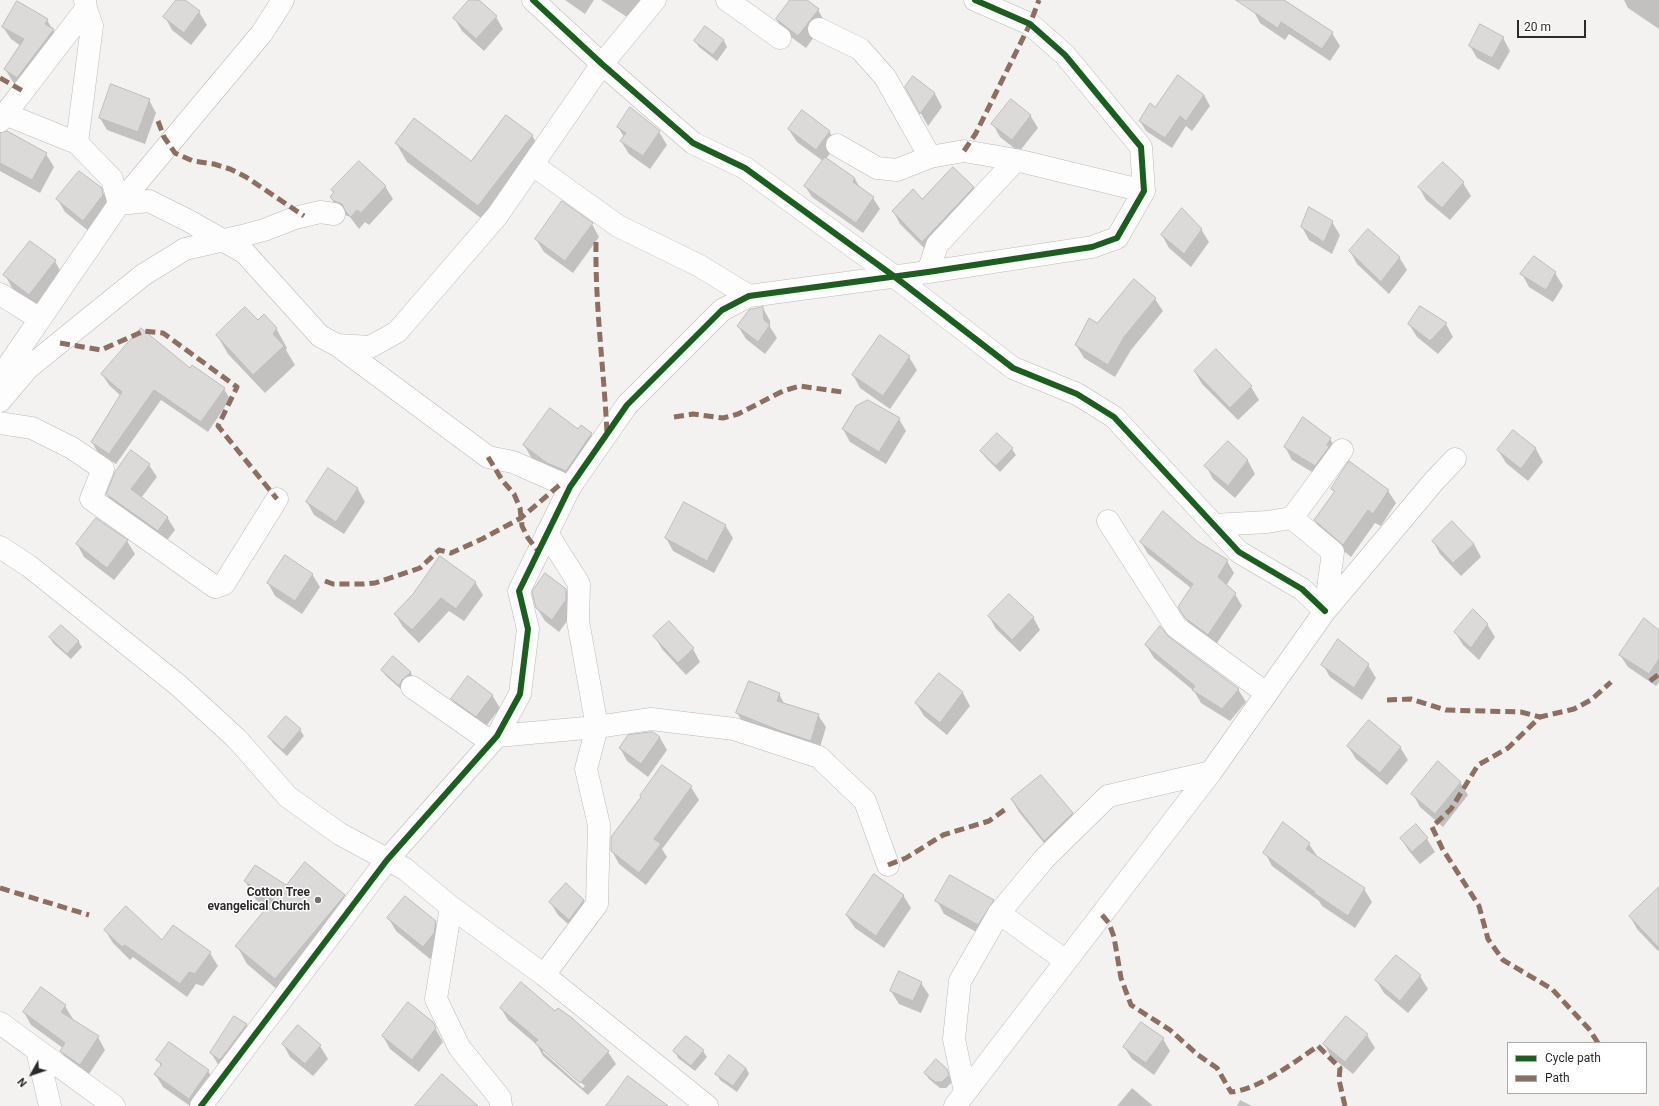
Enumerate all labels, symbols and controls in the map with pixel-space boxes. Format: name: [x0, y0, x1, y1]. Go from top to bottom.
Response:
scale bar: [1519, 12, 1588, 38]
text: 20 m: [1524, 20, 1551, 34]
place label: Cotton Tree evangelical Church: [207, 886, 310, 914]
marker: Cotton Tree evangelical Church: [313, 895, 323, 905]
legend: [1507, 1042, 1647, 1094]
text: Cycle path: [1545, 1051, 1601, 1065]
north arrow: [12, 1054, 52, 1094]
text: Path: [1545, 1071, 1570, 1085]
text: N: [15, 1075, 30, 1089]

